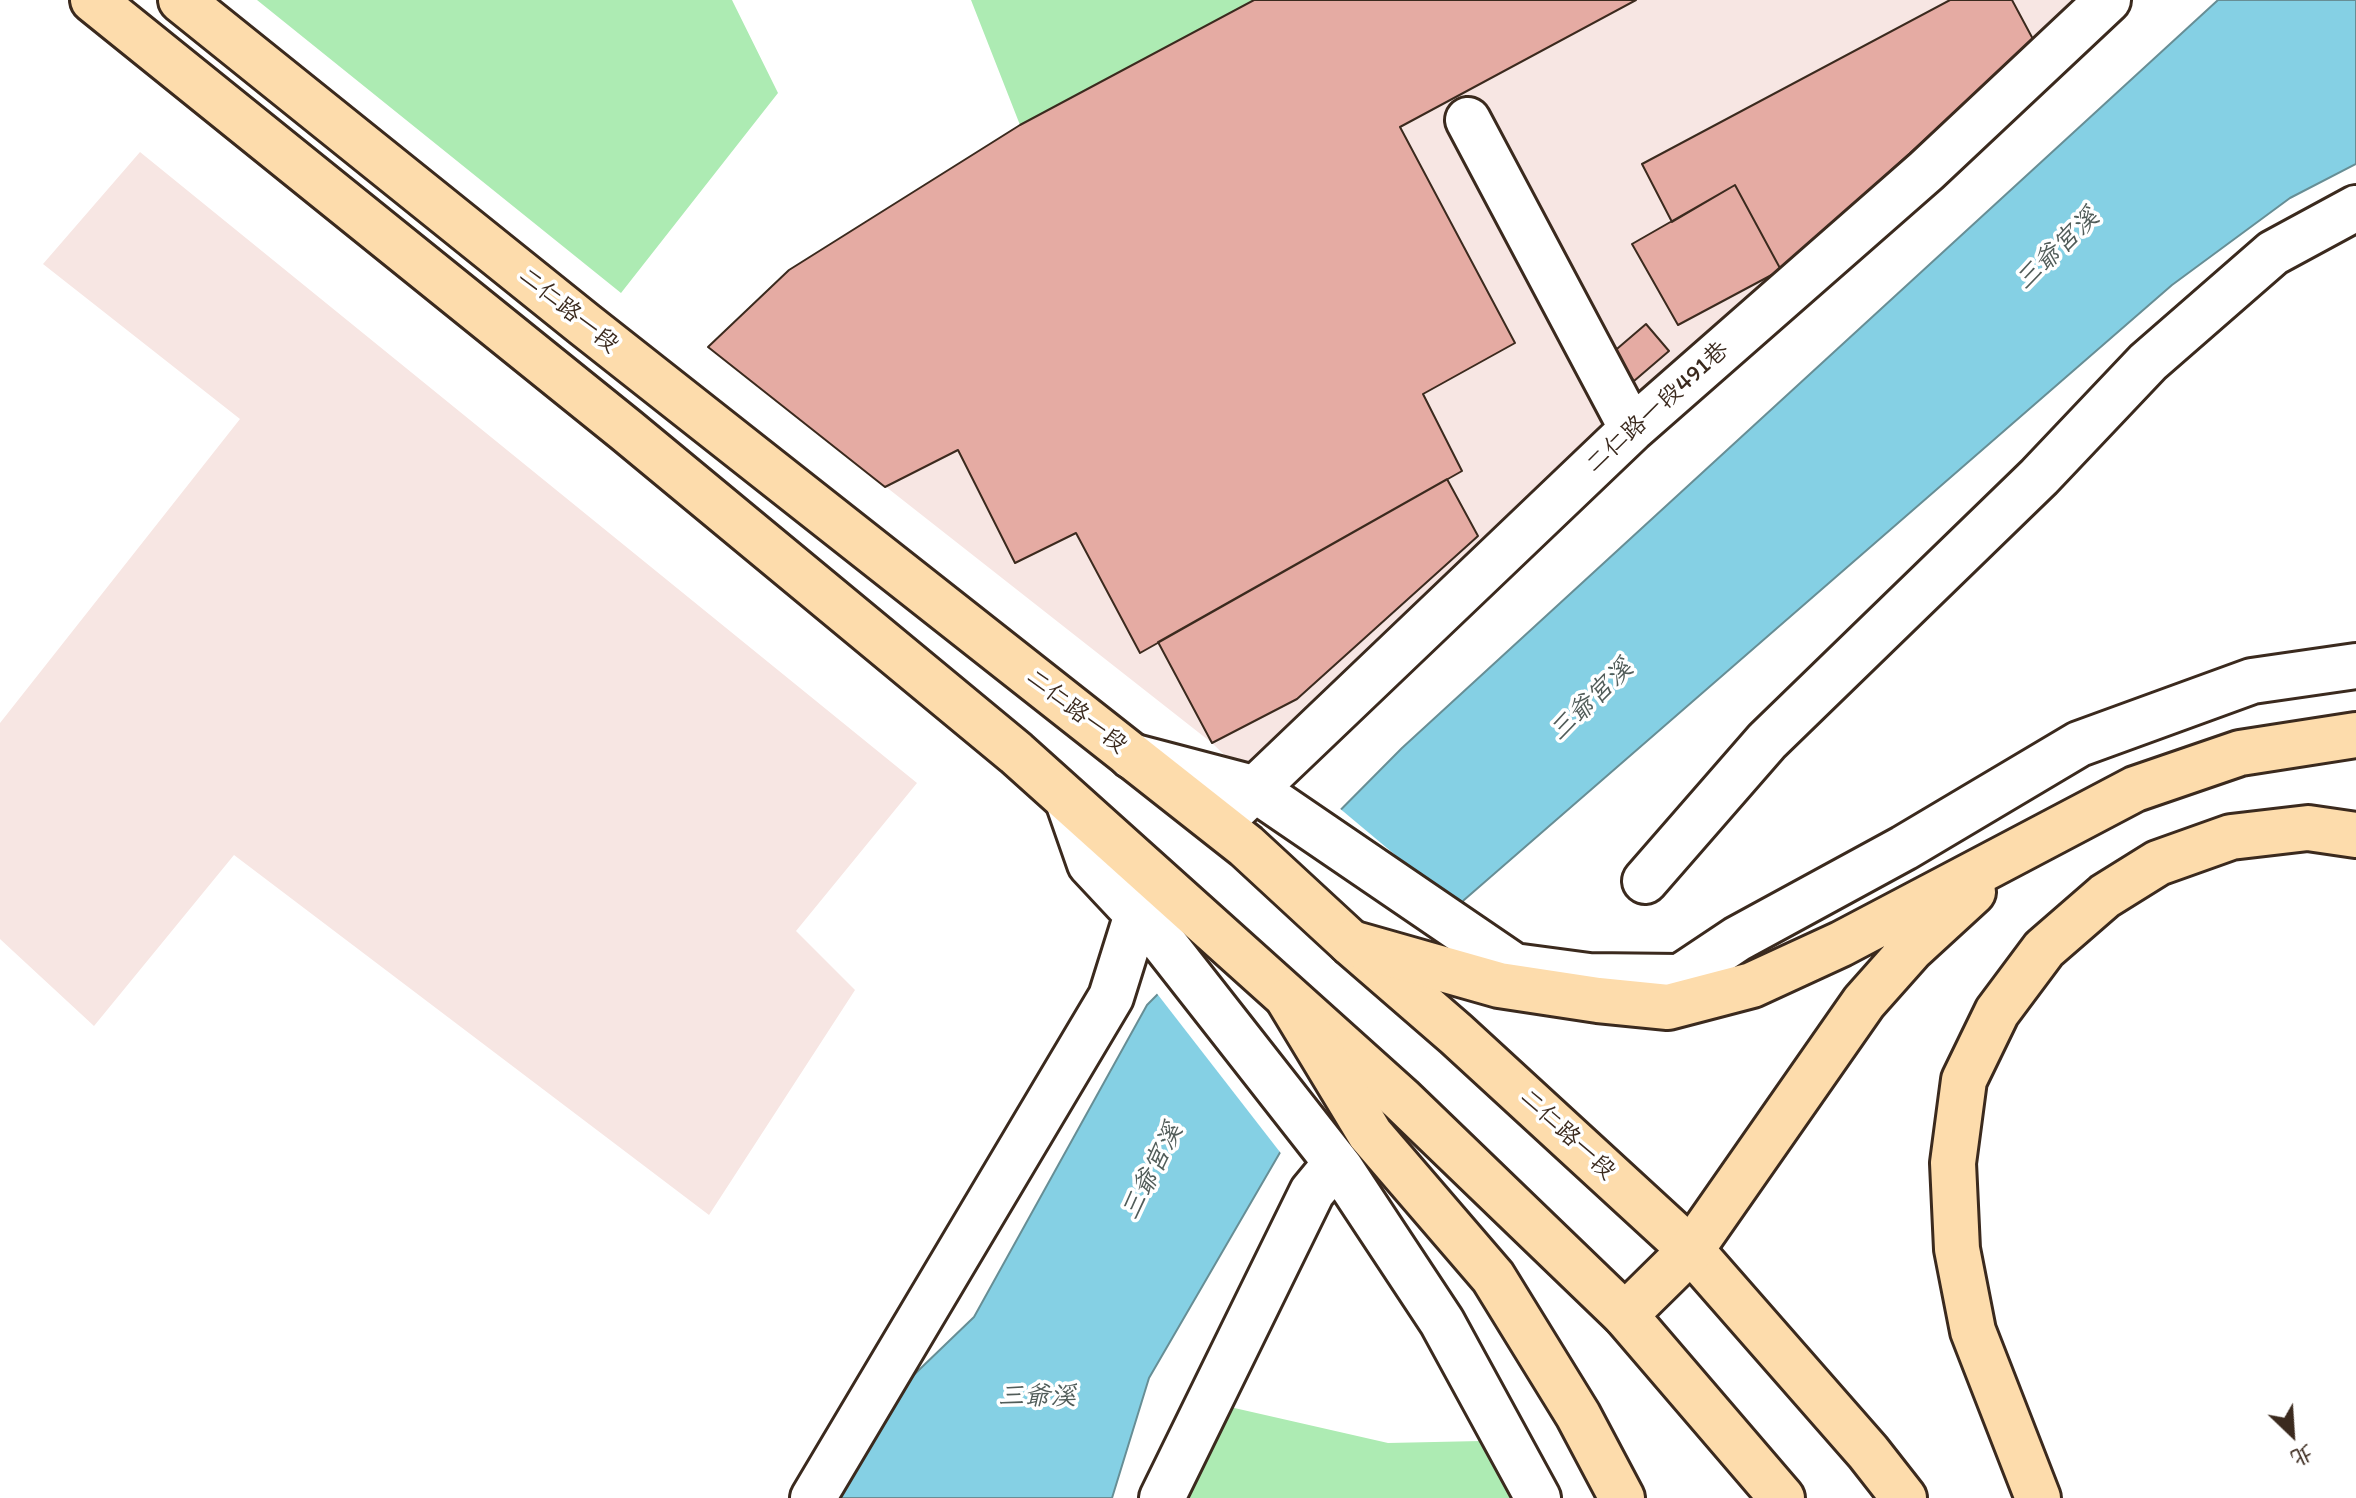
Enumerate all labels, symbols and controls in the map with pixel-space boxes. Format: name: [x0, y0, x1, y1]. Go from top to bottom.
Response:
water label: 三爺宮溪: [2010, 203, 2106, 297]
street label: 二仁路一段: [512, 262, 624, 360]
street label: 二仁路一段491巷: [1581, 336, 1735, 480]
water label: 三爺宮溪: [1544, 654, 1640, 748]
street label: 二仁路一段: [1020, 664, 1132, 760]
street label: 二仁路一段: [1513, 1084, 1621, 1186]
water label: 三爺宮溪: [1115, 1119, 1191, 1225]
water label: 三爺溪: [998, 1381, 1076, 1413]
north arrow: [2252, 1394, 2332, 1474]
text: 北: [2287, 1439, 2318, 1473]

